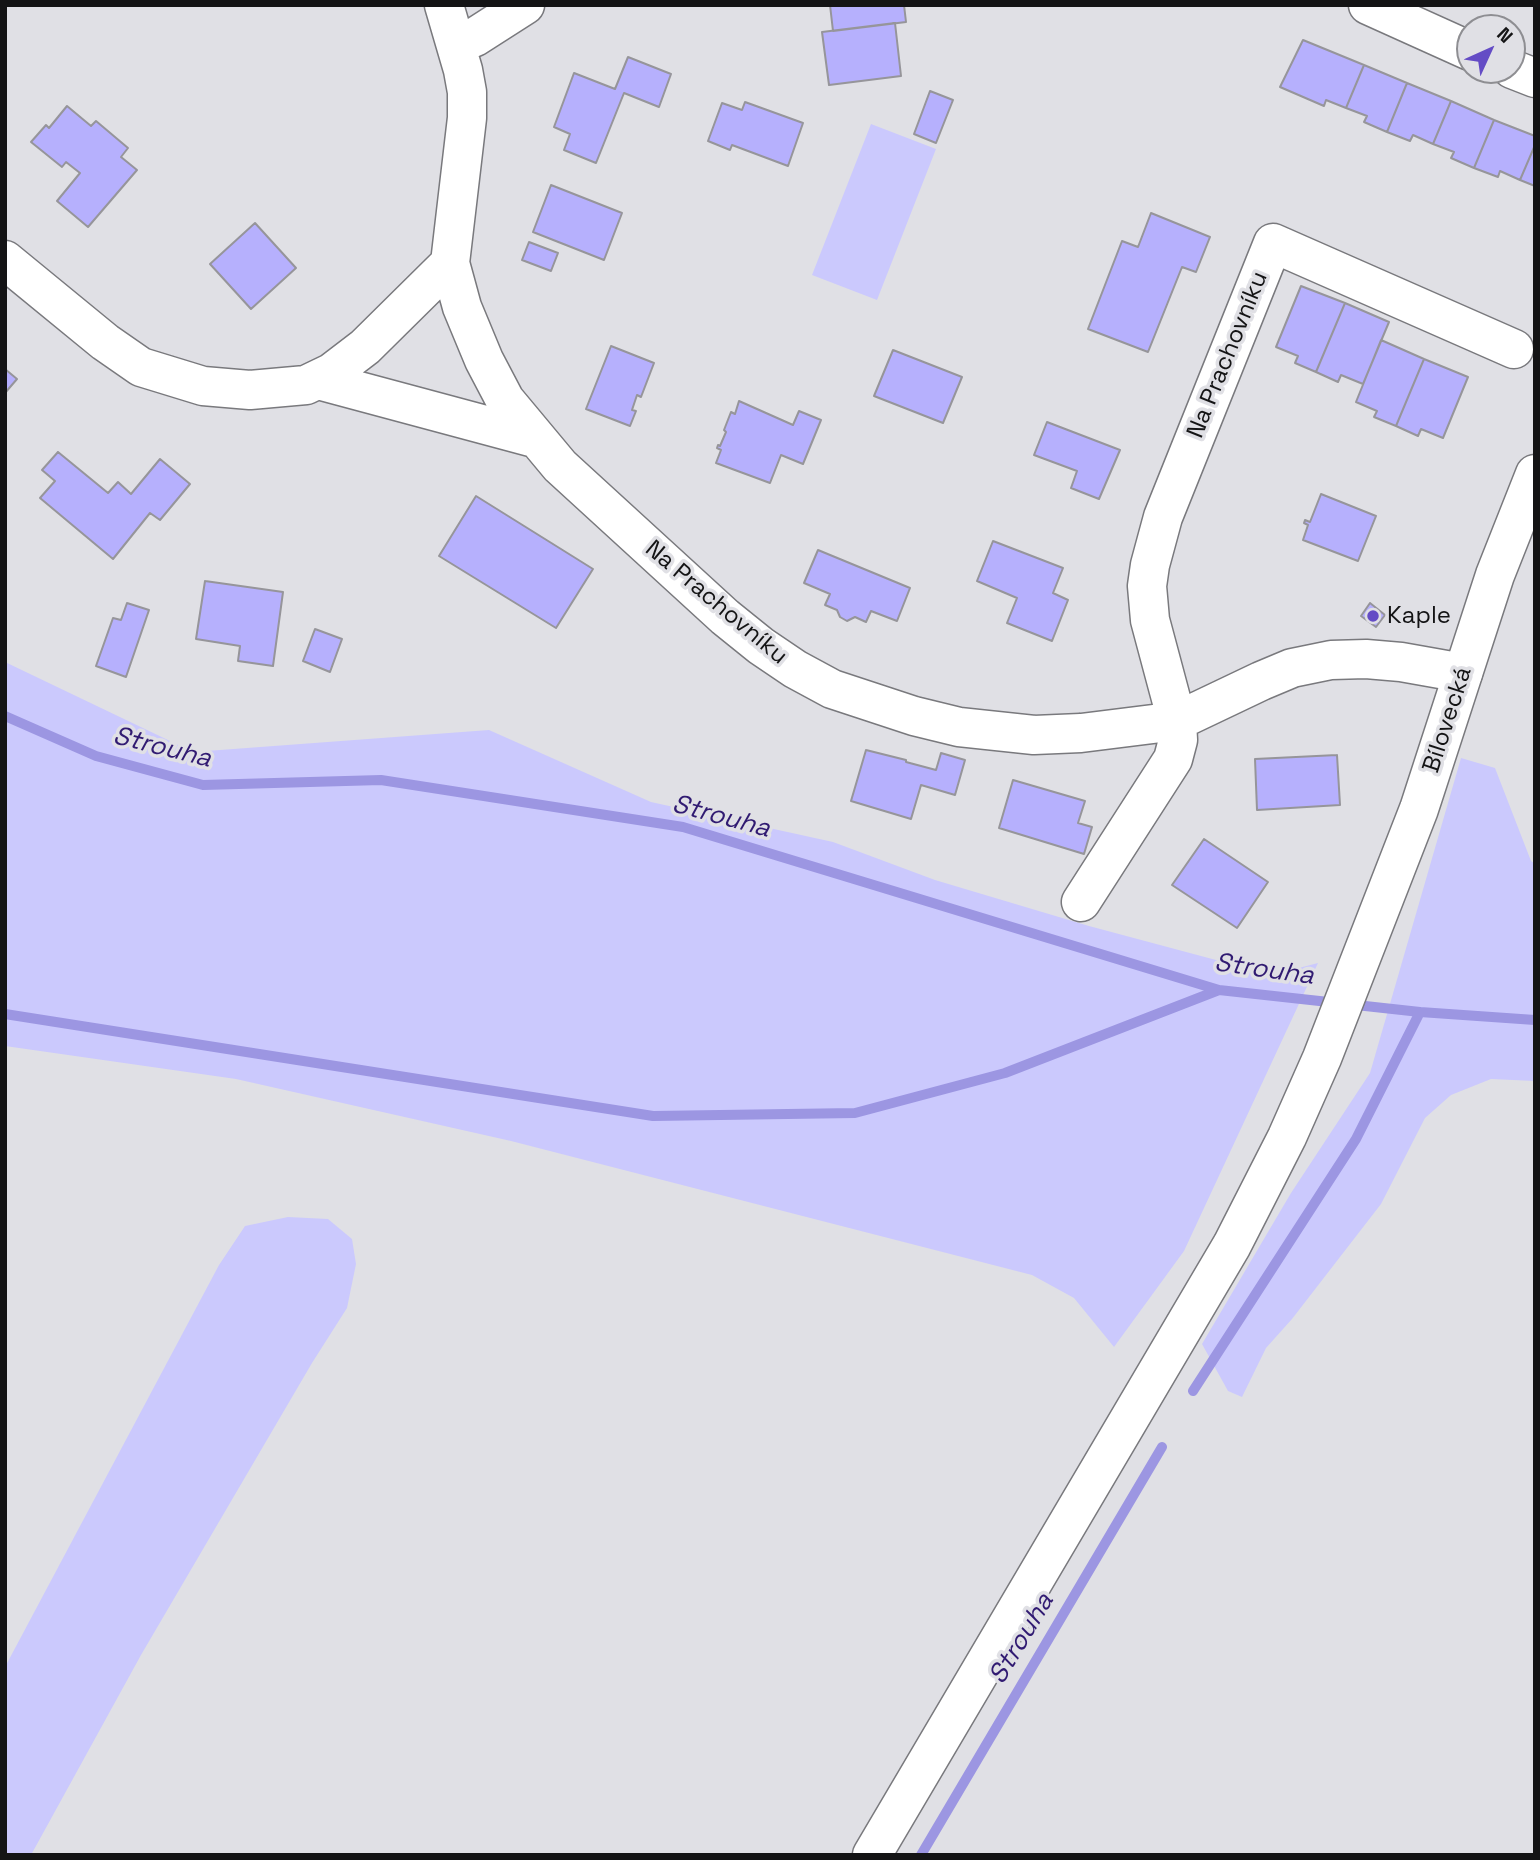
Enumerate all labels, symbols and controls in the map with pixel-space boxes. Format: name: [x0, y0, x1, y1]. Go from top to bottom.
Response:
north arrow: [1456, 14, 1526, 84]
text: N: [1491, 22, 1518, 49]
street label: Na Prachovníku: [1181, 268, 1275, 442]
street label: Na Prachovníku: [639, 535, 793, 671]
place label: Kaple: [1387, 602, 1451, 630]
marker: Kaple: [1365, 608, 1381, 624]
street label: Bílovecká: [1417, 664, 1479, 776]
water label: Strouha: [110, 721, 214, 775]
water label: Strouha: [669, 789, 773, 845]
water label: Strouha: [1212, 948, 1316, 992]
water label: Strouha: [983, 1588, 1061, 1690]

